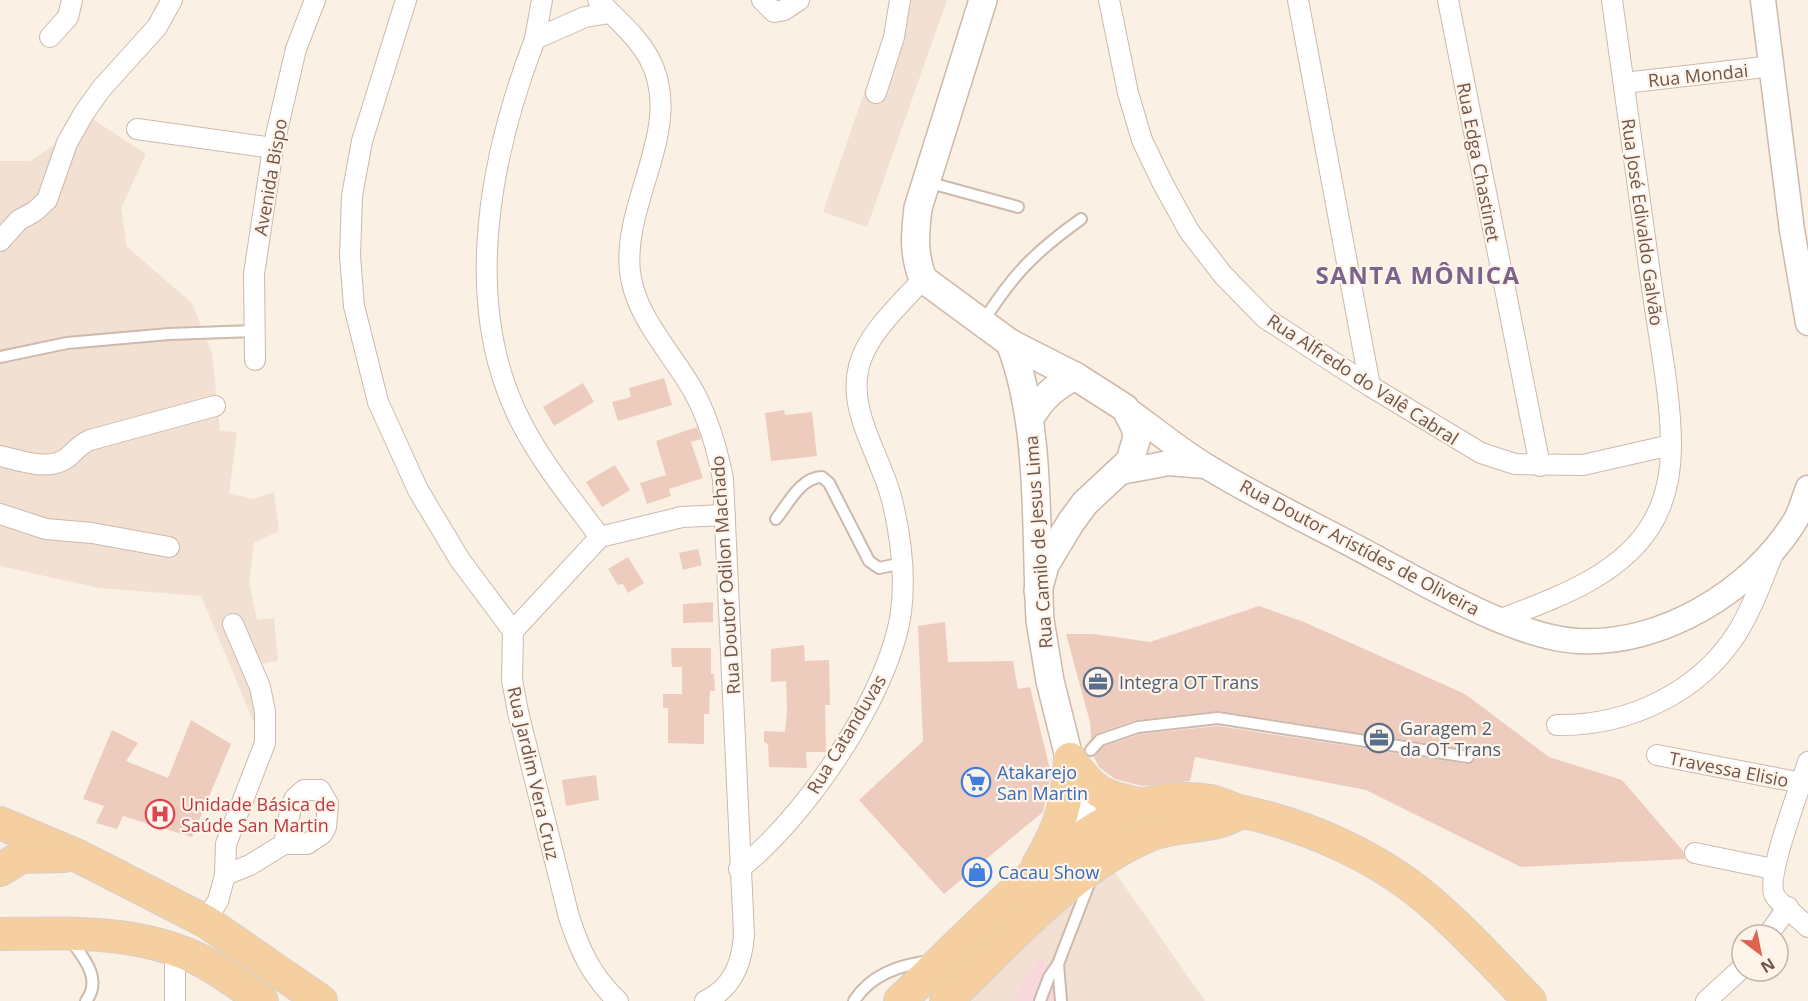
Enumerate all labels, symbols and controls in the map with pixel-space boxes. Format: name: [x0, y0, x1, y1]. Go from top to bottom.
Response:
street label: Rua Mondai: [1647, 58, 1749, 92]
street label: Rua Edga Chastinet: [1452, 80, 1506, 244]
street label: Avenida Bispo: [248, 117, 292, 237]
street label: Rua José Edivaldo Galvão: [1617, 117, 1669, 327]
district label: SANTA MÔNICA: [1315, 258, 1521, 291]
street label: Rua Alfredo do Valê Cabral: [1263, 308, 1463, 450]
street label: Rua Camilo de Jesus Lima: [1019, 435, 1057, 649]
street label: Rua Doutor Odilon Machado: [705, 455, 745, 695]
street label: Rua Doutor Aristídes de Oliveira: [1236, 473, 1484, 621]
office icon: Integra OT Trans: [1082, 666, 1114, 698]
street label: Rua Catanduvas: [801, 670, 891, 798]
place label: Integra OT Trans: [1119, 670, 1259, 694]
street label: Rua Jardim Vera Cruz: [502, 684, 566, 862]
place label: Garagem 2 da OT Trans: [1400, 716, 1501, 761]
office icon: Garagem 2 da OT Trans: [1363, 722, 1395, 754]
street label: Travessa Elisio: [1667, 746, 1791, 792]
place label: Atakarejo San Martin: [997, 760, 1088, 805]
supermarket icon: Atakarejo San Martin: [960, 766, 992, 798]
place label: Unidade Básica de Saúde San Martin: [181, 792, 336, 837]
hospital icon: Unidade Básica de Saúde San Martin: [144, 798, 176, 830]
shop icon: Cacau Show: [961, 856, 993, 888]
place label: Cacau Show: [998, 860, 1099, 884]
north arrow: [1730, 923, 1790, 983]
text: N: [1757, 953, 1779, 978]

